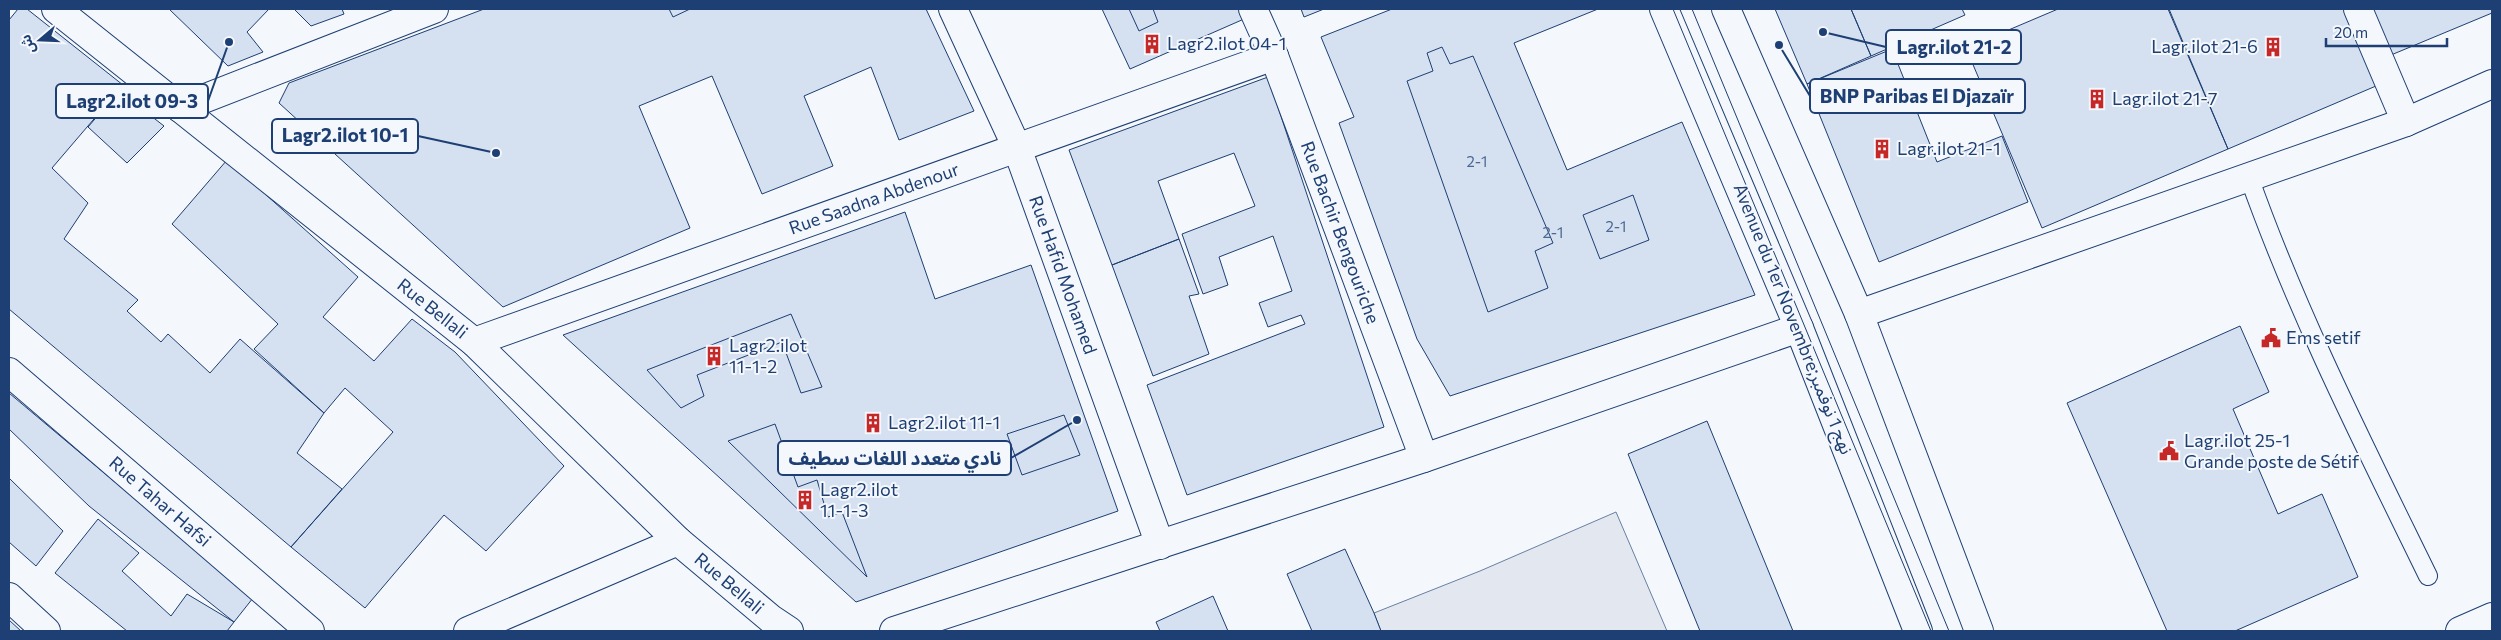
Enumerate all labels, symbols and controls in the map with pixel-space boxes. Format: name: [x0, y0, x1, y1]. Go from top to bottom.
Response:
north arrow: [15, 15, 65, 65]
scale bar: [2326, 15, 2447, 47]
text: 20 m: [2334, 23, 2368, 41]
callout: Lagr.ilot 21-2: [1886, 30, 2021, 64]
place label: Lagr2.ilot 04-1: [1167, 32, 1286, 54]
text: ش: [16, 33, 38, 56]
building icon: Lagr2.ilot 04-1: [1141, 33, 1163, 55]
text: Lagr.ilot 21-2: [1896, 35, 2012, 58]
place label: Lagr.ilot 21-6: [2151, 35, 2258, 57]
building icon: Lagr.ilot 21-6: [2262, 36, 2284, 58]
callout: BNP Paribas El Djazaïr: [1810, 79, 2025, 113]
callout: Lagr2.ilot 09-3: [56, 84, 208, 118]
text: BNP Paribas El Djazaïr: [1820, 84, 2014, 107]
place label: Lagr.ilot 21-7: [2112, 87, 2217, 109]
building icon: Lagr.ilot 21-7: [2086, 88, 2108, 110]
text: Lagr2.ilot 09-3: [66, 89, 198, 112]
callout: Lagr2.ilot 10-1: [272, 119, 418, 153]
text: Lagr2.ilot 10-1: [282, 123, 408, 146]
place label: Lagr.ilot 21-1: [1897, 137, 2001, 159]
street label: Rue Bachir Bengouriche: [1297, 138, 1385, 327]
building icon: Lagr.ilot 21-1: [1871, 138, 1893, 160]
house number: 2-1: [1466, 152, 1488, 170]
street label: Rue Saadna Abdenour: [786, 157, 962, 239]
street label: Avenue du 1er Novembre;نهج 1 نوفمبر: [1727, 180, 1858, 458]
street label: Rue Hafid Mohamed: [1025, 192, 1102, 357]
house number: 2-1: [1605, 217, 1627, 235]
house number: 2-1: [1542, 223, 1564, 241]
street label: Rue Bellali: [393, 273, 473, 343]
place label: Ems setif: [2286, 326, 2362, 348]
public building icon: Ems setif: [2260, 327, 2282, 349]
place label: Lagr2.ilot 11-1-2: [729, 334, 807, 377]
building icon: Lagr2.ilot 11-1-2: [703, 345, 725, 367]
place label: Lagr2.ilot 11-1: [888, 411, 1000, 433]
building icon: Lagr2.ilot 11-1: [862, 412, 884, 434]
place label: Lagr.ilot 25-1 Grande poste de Sétif: [2184, 429, 2360, 472]
public building icon: Lagr.ilot 25-1 Grande poste de Sétif: [2158, 440, 2180, 462]
callout: نادي متعدد اللغات سطيف: [778, 441, 1011, 475]
text: نادي متعدد اللغات سطيف: [788, 446, 1002, 473]
street label: Rue Tahar Hafsi: [105, 451, 216, 551]
place label: Lagr2.ilot 11-1-3: [820, 478, 898, 521]
building icon: Lagr2.ilot 11-1-3: [794, 489, 816, 511]
street label: Rue Bellali: [690, 548, 769, 618]

